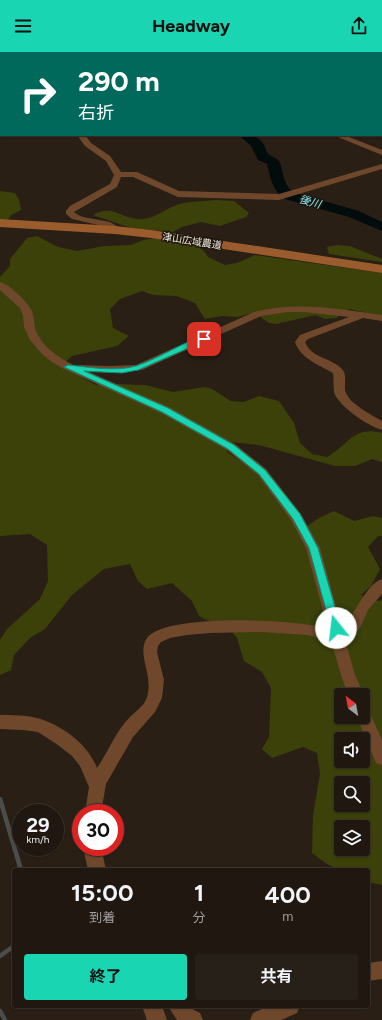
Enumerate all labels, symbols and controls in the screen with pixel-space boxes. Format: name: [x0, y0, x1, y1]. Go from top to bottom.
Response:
icon: menu: [12, 15, 34, 37]
text: Headway: [152, 15, 230, 37]
icon: share: [348, 15, 370, 37]
text: 290 m: [78, 64, 160, 98]
icon: right: [12, 68, 64, 120]
text: 右折: [78, 102, 114, 124]
water label: 後川: [298, 193, 323, 212]
street label: 津山広域農道: [161, 230, 223, 252]
pin: [187, 322, 221, 356]
icon: arrive: [193, 328, 215, 350]
position arrow: [315, 607, 357, 649]
north arrow: [334, 688, 370, 724]
map controls: [334, 688, 370, 856]
button: sound: [334, 732, 370, 768]
button: search: [334, 776, 370, 812]
speed limit sign: 30: [72, 804, 124, 856]
text: 29: [26, 813, 50, 837]
button: layers: [334, 820, 370, 856]
text: km/h: [27, 833, 49, 846]
text: 15:00: [71, 878, 133, 907]
text: 1: [194, 878, 204, 907]
text: 400: [265, 880, 311, 909]
text: m: [282, 909, 293, 924]
text: 到着: [89, 910, 115, 925]
text: 分: [193, 910, 206, 925]
button: 終了: [24, 954, 187, 1000]
button: 共有: [195, 954, 358, 1000]

